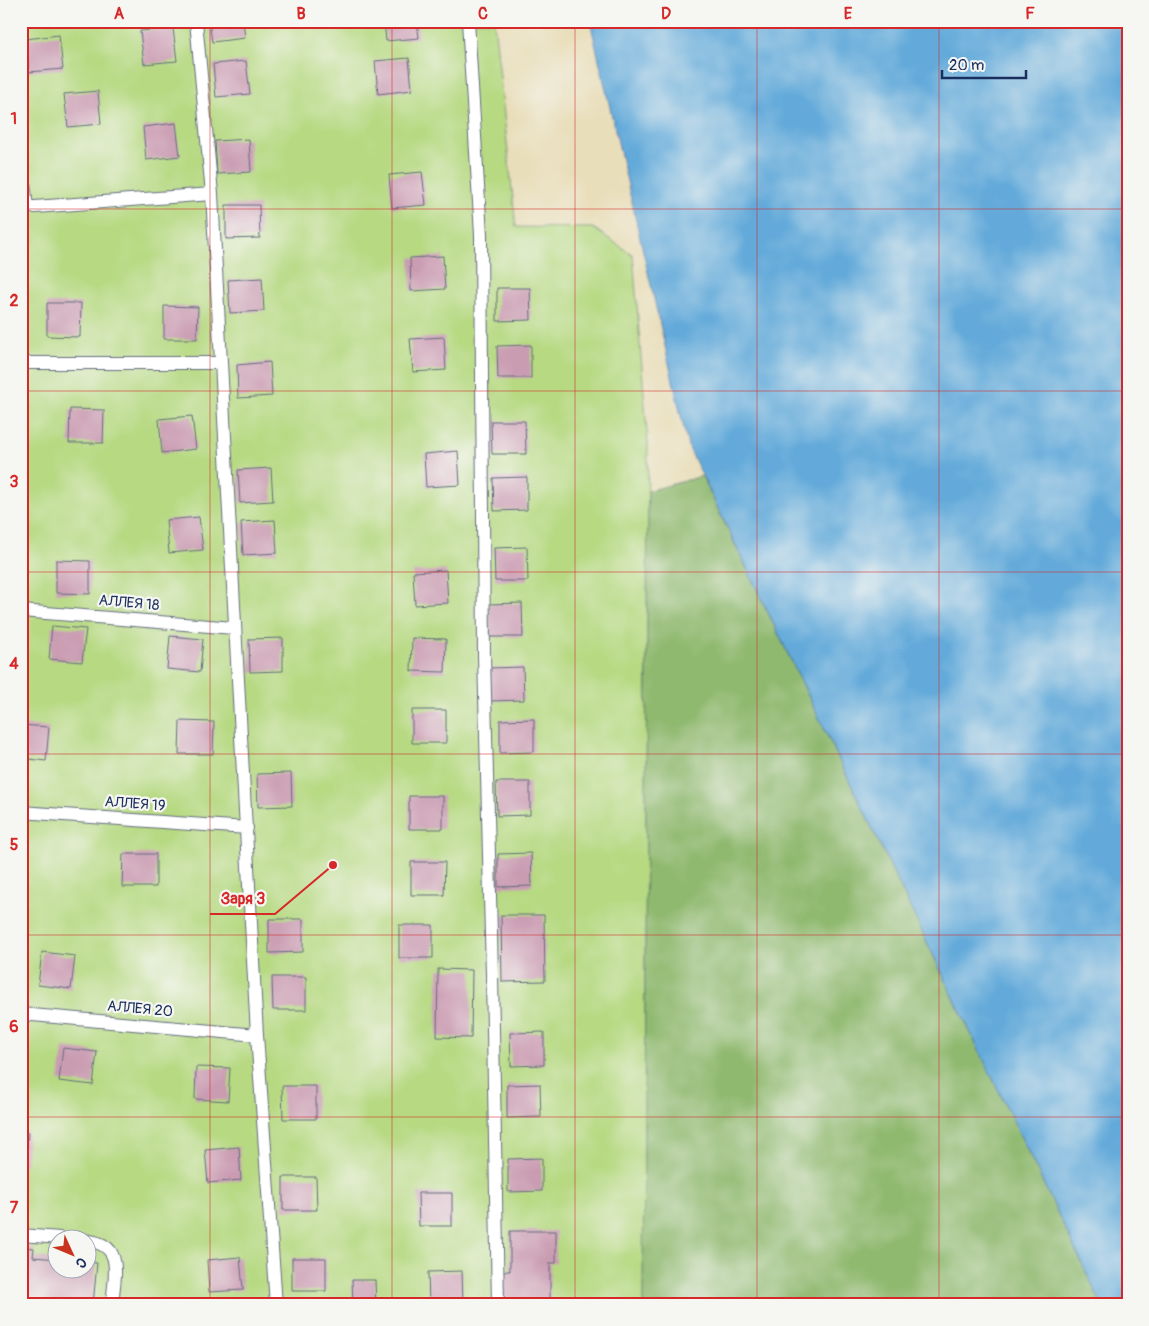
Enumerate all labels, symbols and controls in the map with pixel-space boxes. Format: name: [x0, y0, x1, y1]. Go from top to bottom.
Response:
text: A: [114, 4, 125, 24]
text: B: [296, 4, 306, 24]
text: C: [478, 4, 488, 24]
text: D: [661, 4, 671, 24]
text: E: [844, 4, 853, 24]
text: F: [1025, 4, 1035, 24]
scale bar: [942, 48, 1025, 80]
text: 20 m: [949, 56, 984, 75]
text: 1: [11, 109, 17, 129]
text: 2: [10, 291, 19, 311]
text: 3: [10, 472, 19, 492]
street label: АЛЛЕЯ 18: [98, 591, 161, 615]
text: 4: [9, 654, 19, 674]
street label: АЛЛЕЯ 19: [104, 792, 166, 816]
text: 5: [10, 835, 19, 855]
callout: Заря 3: [210, 883, 275, 914]
text: Заря 3: [221, 889, 265, 909]
street label: АЛЛЕЯ 20: [106, 997, 174, 1021]
text: 6: [9, 1017, 19, 1037]
text: 7: [10, 1198, 19, 1218]
north arrow: [48, 1228, 98, 1278]
text: С: [72, 1254, 90, 1272]

